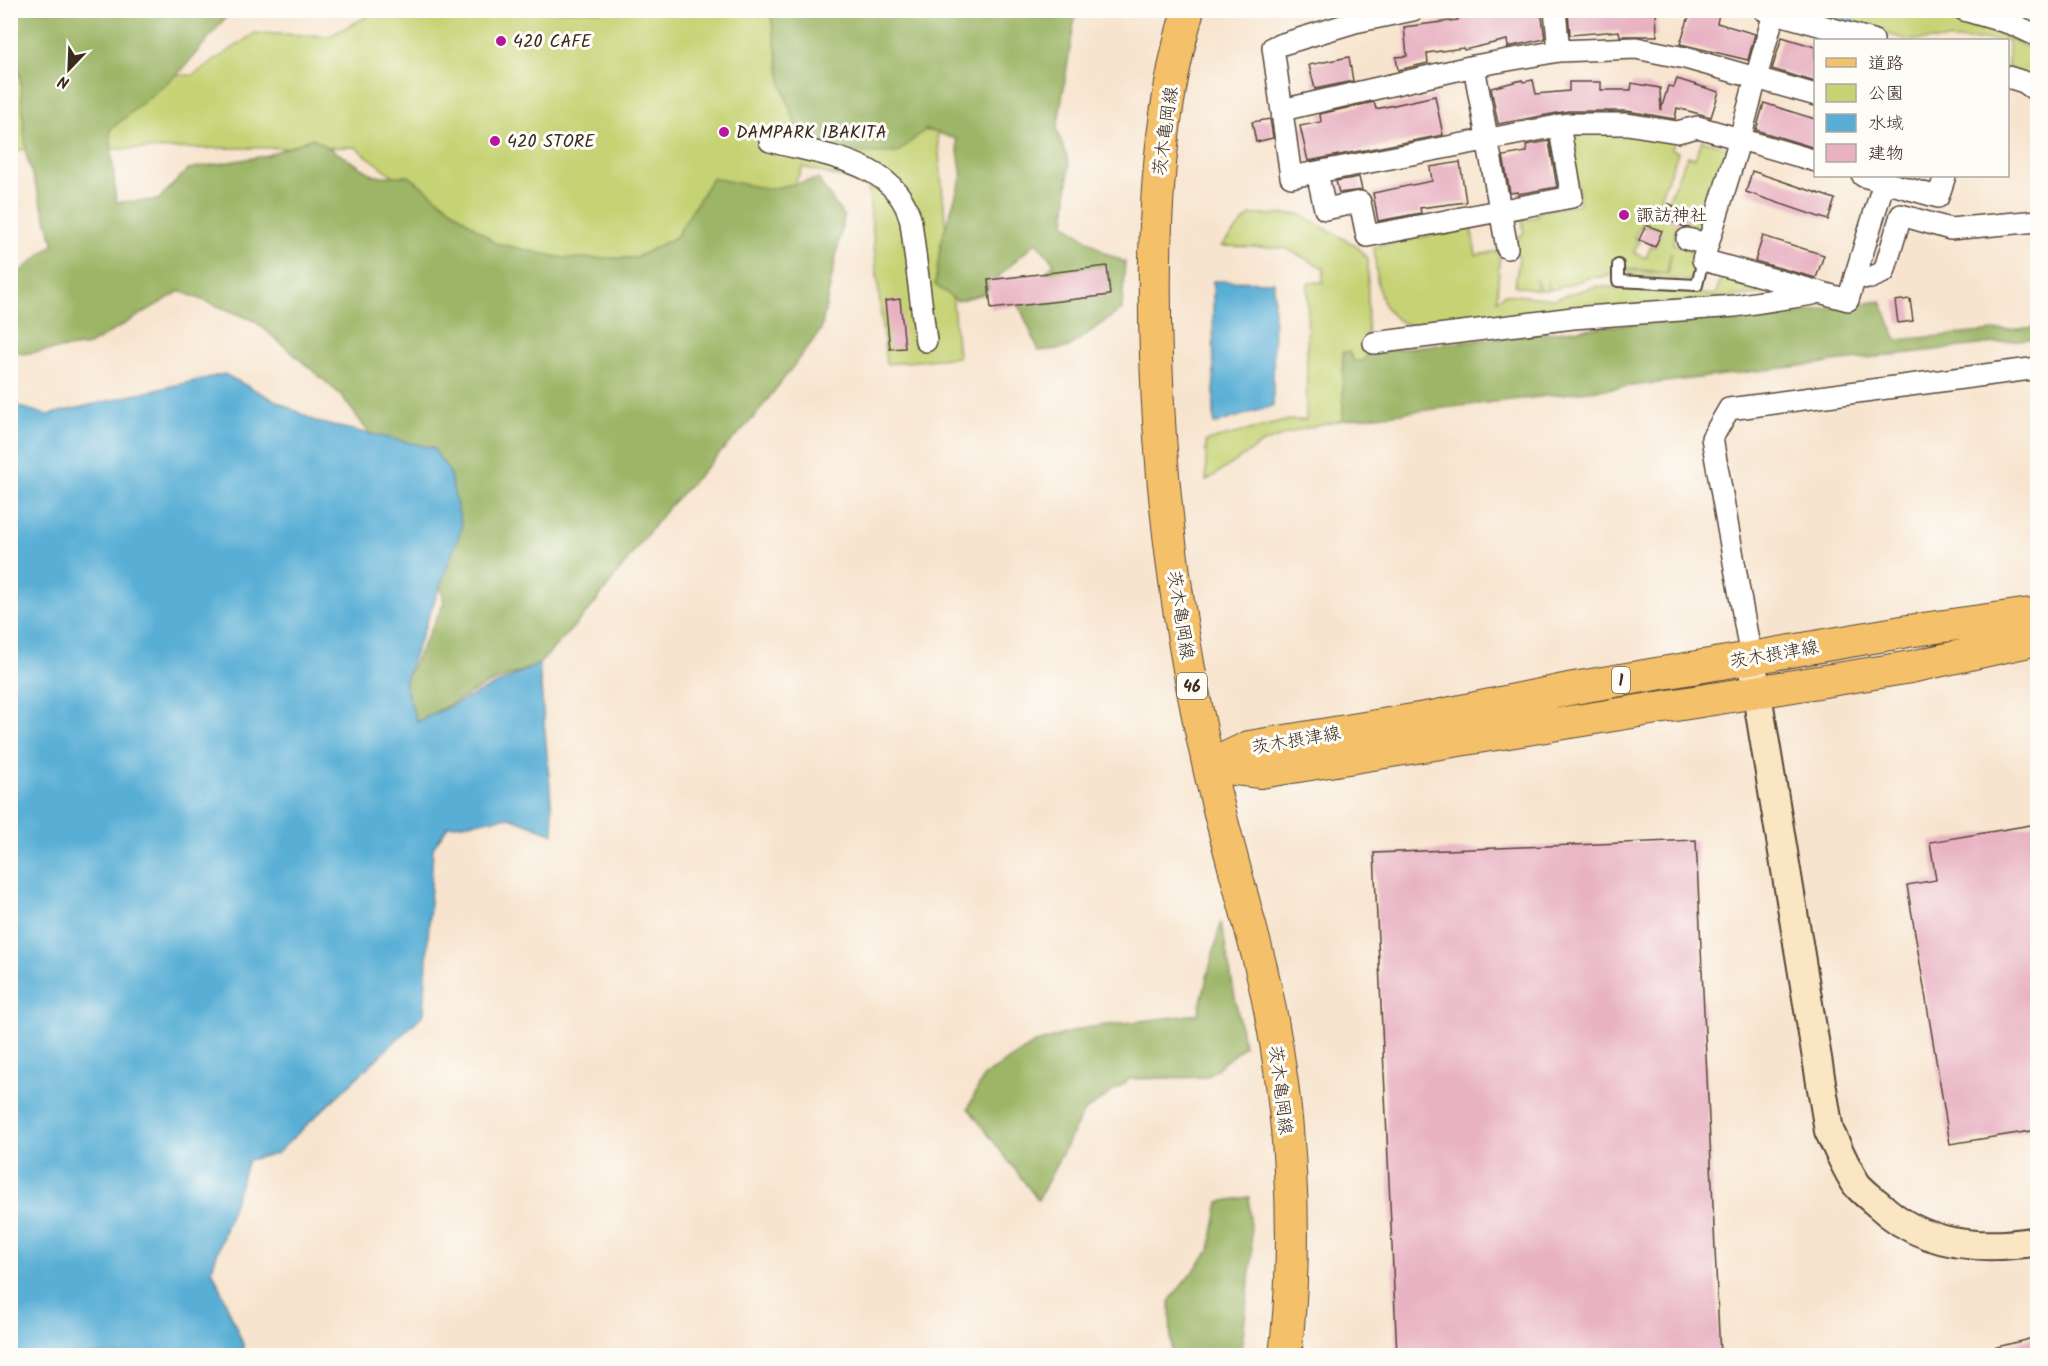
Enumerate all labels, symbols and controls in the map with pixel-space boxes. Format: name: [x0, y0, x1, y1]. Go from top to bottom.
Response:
place label: 420 CAFE: [513, 28, 592, 57]
marker: 420 CAFE: [494, 34, 508, 48]
north arrow: [39, 39, 99, 99]
legend: [1814, 39, 2009, 177]
text: 道路: [1868, 50, 1904, 79]
text: N: [54, 68, 73, 95]
text: 公園: [1868, 80, 1904, 109]
street label: 茨木亀岡線: [1146, 85, 1187, 178]
text: 水域: [1868, 110, 1904, 139]
place label: DAMPARK IBAKITA: [736, 119, 887, 148]
marker: DAMPARK IBAKITA: [717, 125, 731, 139]
place label: 420 STORE: [507, 128, 595, 157]
marker: 420 STORE: [488, 134, 502, 148]
text: 建物: [1868, 140, 1904, 169]
place label: 諏訪神社: [1636, 202, 1708, 231]
marker: 諏訪神社: [1617, 208, 1631, 222]
street label: 茨木亀岡線: [1158, 569, 1201, 662]
street label: 茨木摂津線: [1727, 633, 1821, 678]
road number: 1: [1612, 667, 1630, 693]
road number: 46: [1177, 673, 1207, 699]
street label: 茨木摂津線: [1249, 719, 1343, 764]
street label: 茨木亀岡線: [1260, 1044, 1299, 1137]

